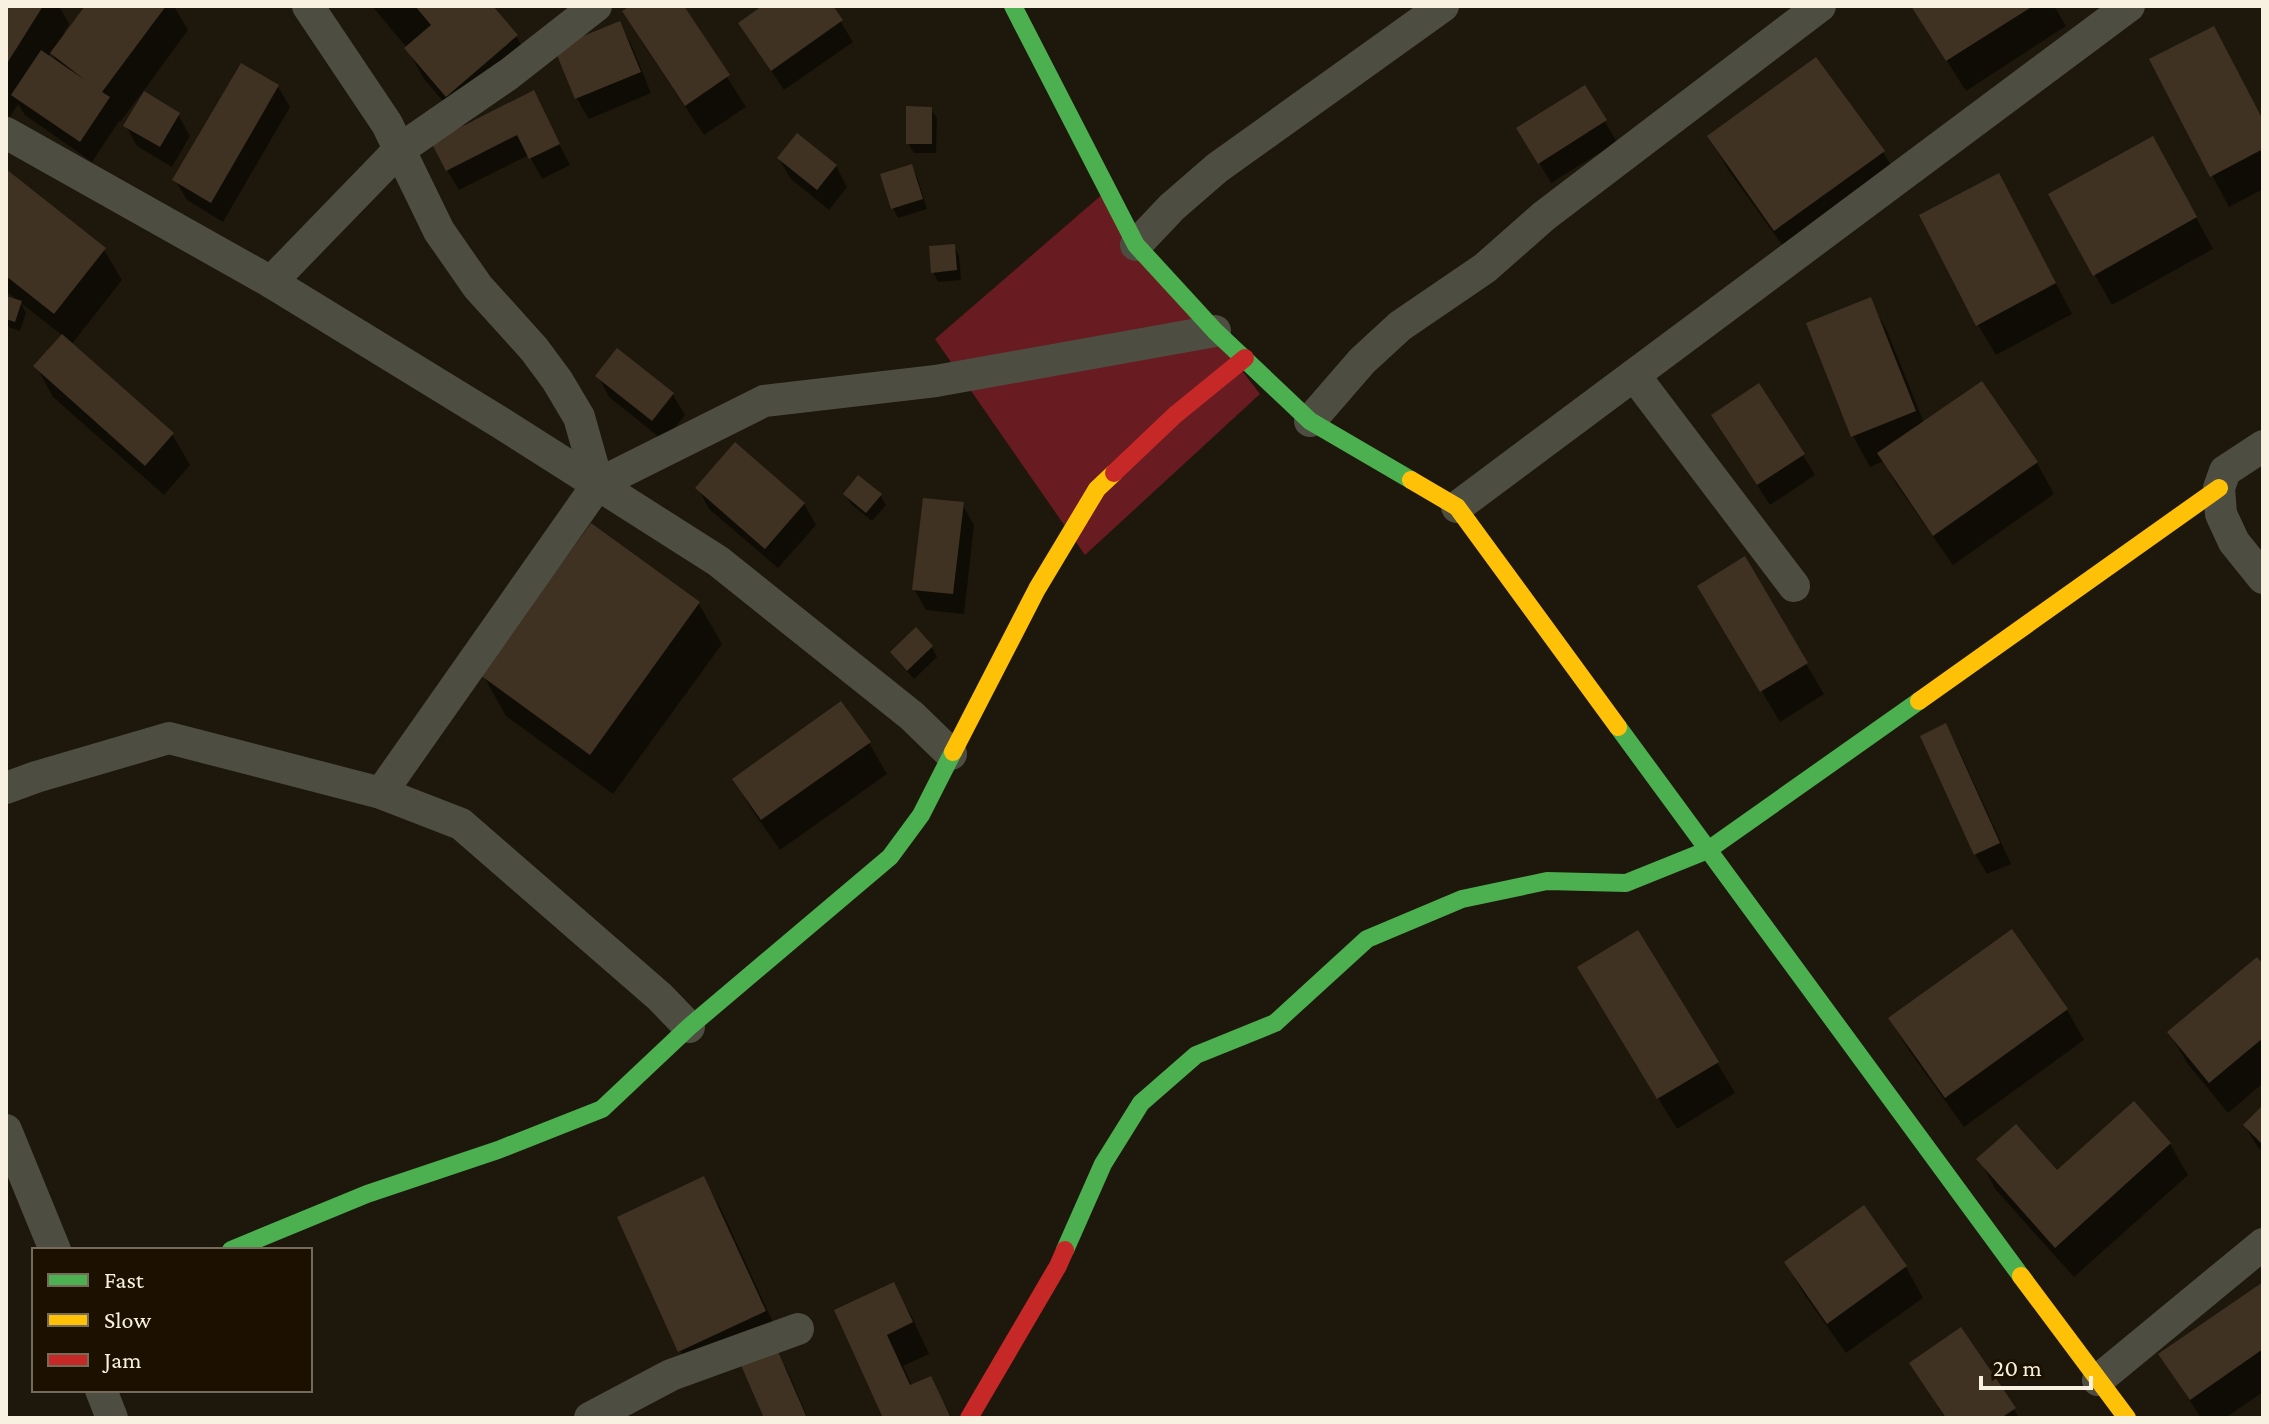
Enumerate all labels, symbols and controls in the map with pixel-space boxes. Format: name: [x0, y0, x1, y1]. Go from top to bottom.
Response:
legend: [32, 1248, 312, 1392]
text: Fast: [104, 1266, 145, 1293]
text: Slow: [104, 1306, 151, 1333]
scale bar: [1981, 1340, 2091, 1390]
text: Jam: [102, 1346, 142, 1373]
text: 20 m: [1993, 1354, 2042, 1381]

